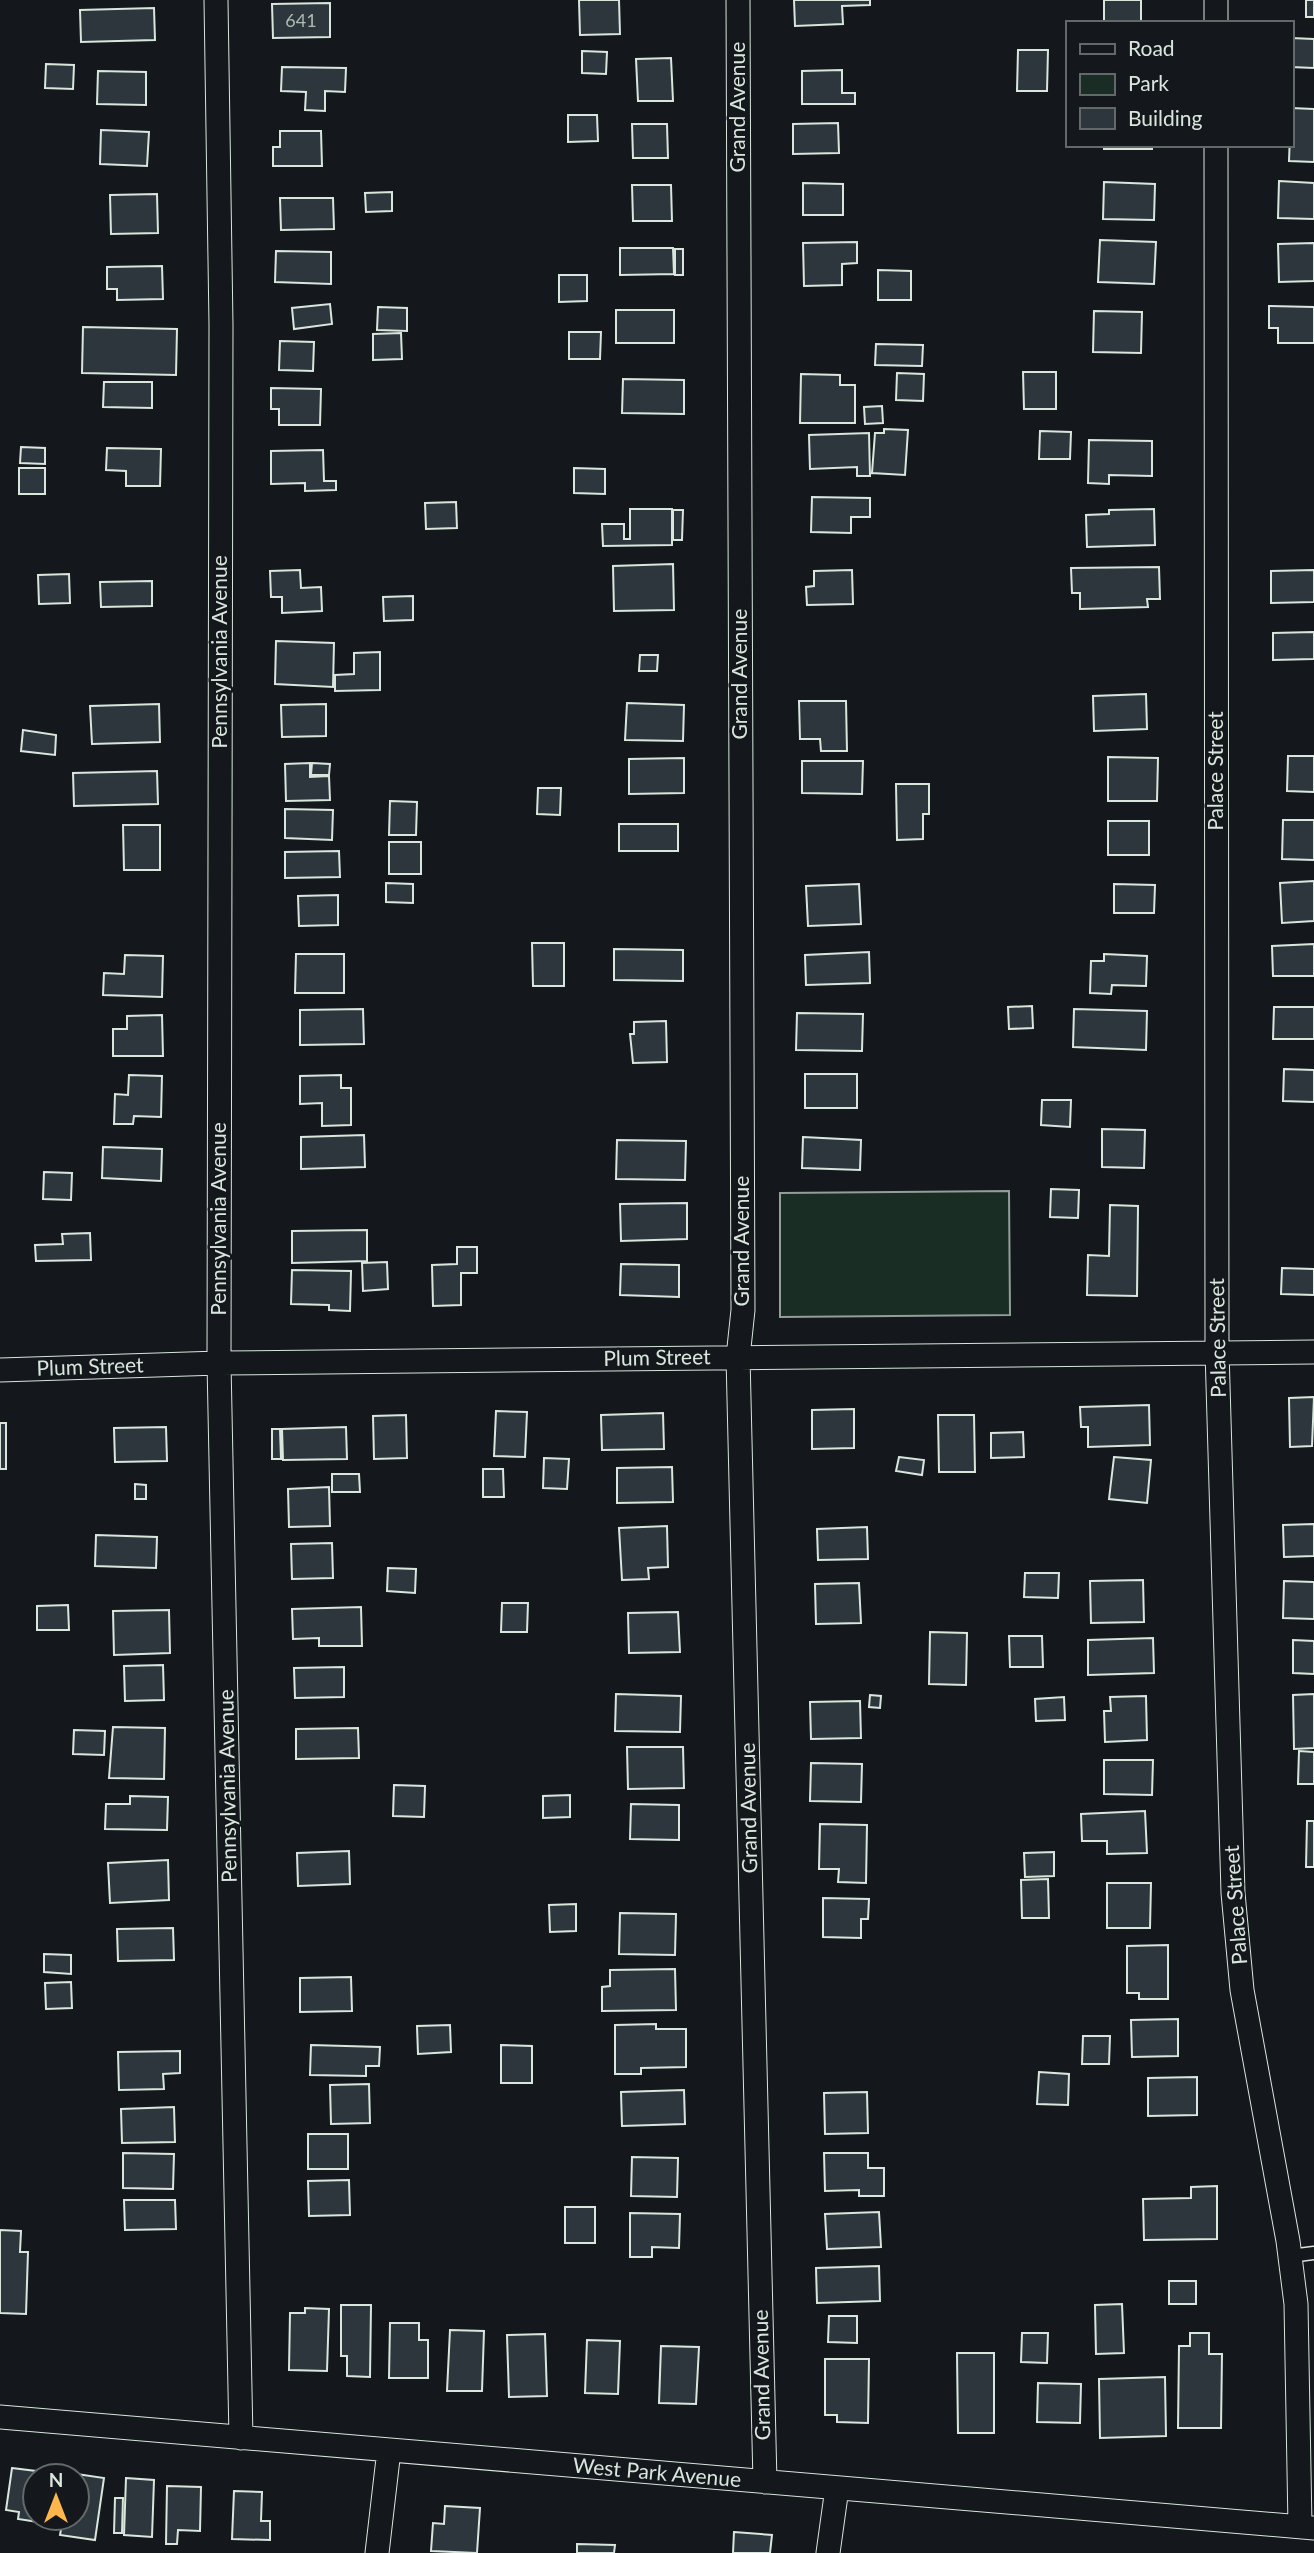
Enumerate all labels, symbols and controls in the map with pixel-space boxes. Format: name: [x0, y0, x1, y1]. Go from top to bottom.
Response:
house number: 641: [285, 9, 317, 31]
legend: [1066, 21, 1293, 147]
text: Road: [1128, 35, 1175, 60]
street label: Grand Avenue: [724, 42, 749, 172]
text: Park: [1128, 70, 1169, 95]
text: Building: [1128, 105, 1203, 130]
street label: Pennsylvania Avenue: [206, 555, 231, 749]
street label: Grand Avenue: [726, 609, 751, 739]
street label: Palace Street: [1202, 711, 1227, 831]
street label: Pennsylvania Avenue: [205, 1122, 230, 1316]
street label: Grand Avenue: [728, 1176, 753, 1306]
street label: Palace Street: [1203, 1277, 1230, 1398]
street label: Plum Street: [603, 1343, 711, 1370]
street label: Plum Street: [36, 1351, 144, 1380]
street label: Pennsylvania Avenue: [212, 1689, 241, 1883]
street label: Grand Avenue: [734, 1742, 761, 1874]
street label: Palace Street: [1218, 1844, 1251, 1966]
street label: Grand Avenue: [747, 2309, 774, 2441]
street label: West Park Avenue: [572, 2452, 742, 2491]
north arrow: [21, 2462, 91, 2532]
text: N: [49, 2468, 63, 2491]

